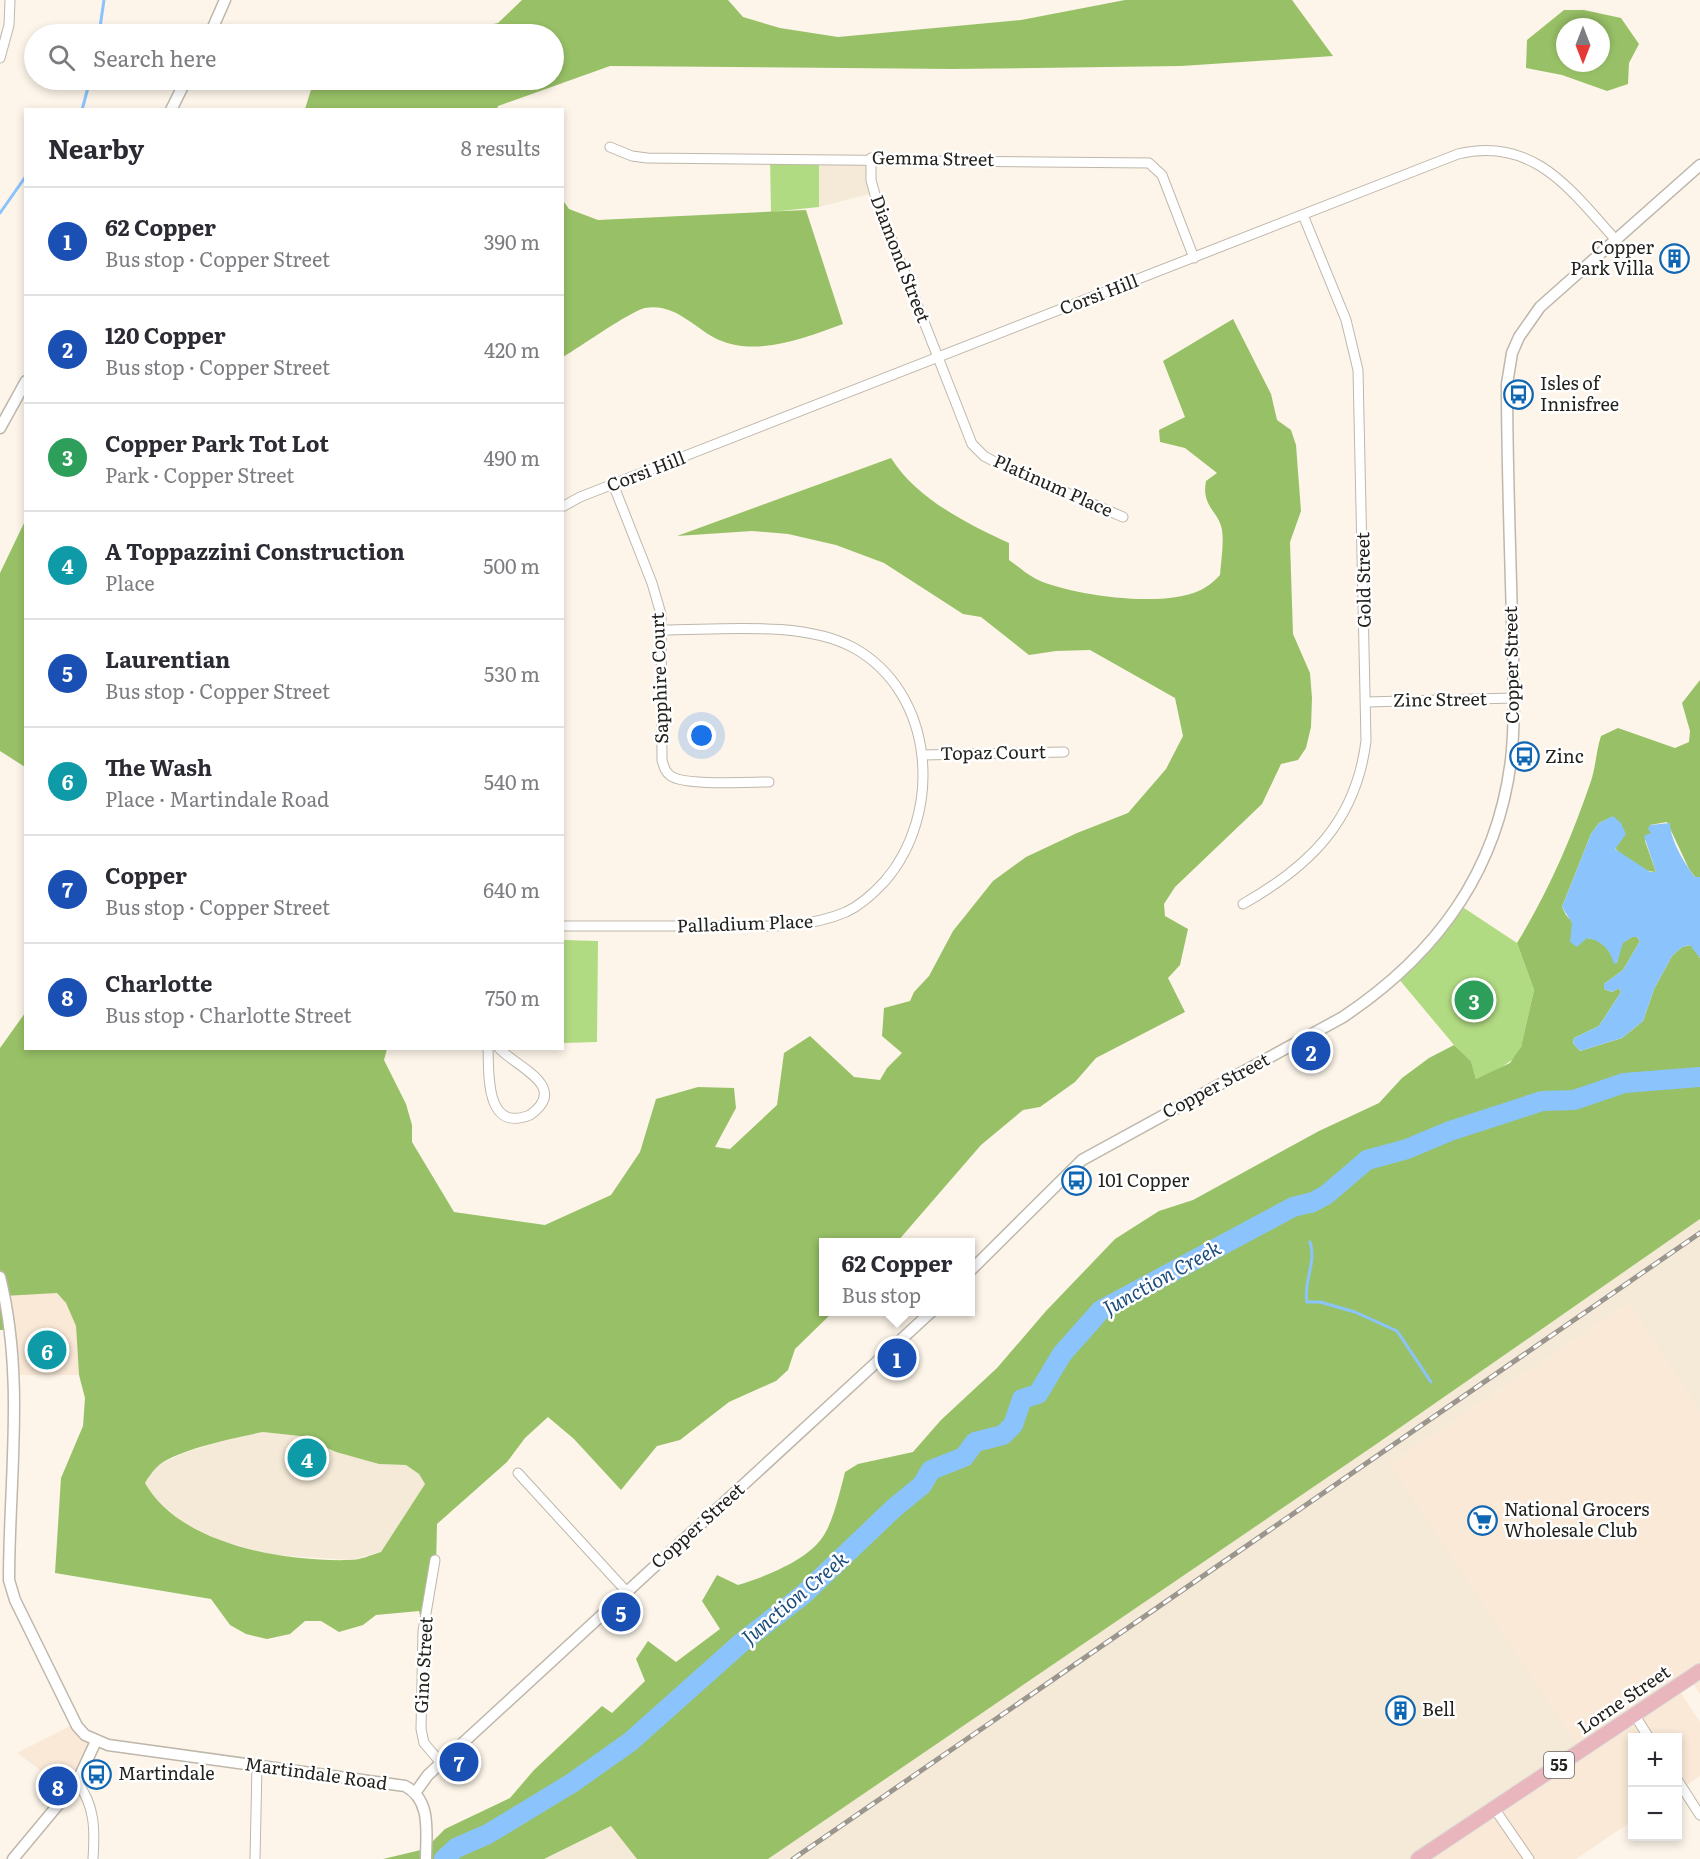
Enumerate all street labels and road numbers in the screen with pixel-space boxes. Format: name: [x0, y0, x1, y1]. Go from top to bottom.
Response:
street label: Gemma Street: [872, 143, 995, 172]
street label: Diamond Street: [865, 191, 938, 327]
street label: Corsi Hill: [1055, 266, 1142, 321]
street label: Corsi Hill: [602, 443, 689, 498]
street label: Platinum Place: [990, 446, 1118, 523]
street label: Gold Street: [1348, 531, 1377, 628]
street label: Copper Street: [1496, 605, 1525, 724]
street label: Sapphire Court: [643, 611, 674, 744]
street label: Zinc Street: [1393, 684, 1488, 713]
street label: Topaz Court: [940, 737, 1047, 766]
street label: Palladium Place: [676, 907, 814, 938]
street label: Copper Street: [1157, 1045, 1274, 1124]
street label: Copper Street: [644, 1475, 750, 1574]
street label: Gino Street: [406, 1615, 439, 1714]
street label: Lorne Street: [1571, 1657, 1675, 1740]
street label: Martindale Road: [243, 1749, 389, 1796]
road number: 55: [1544, 1752, 1574, 1778]

